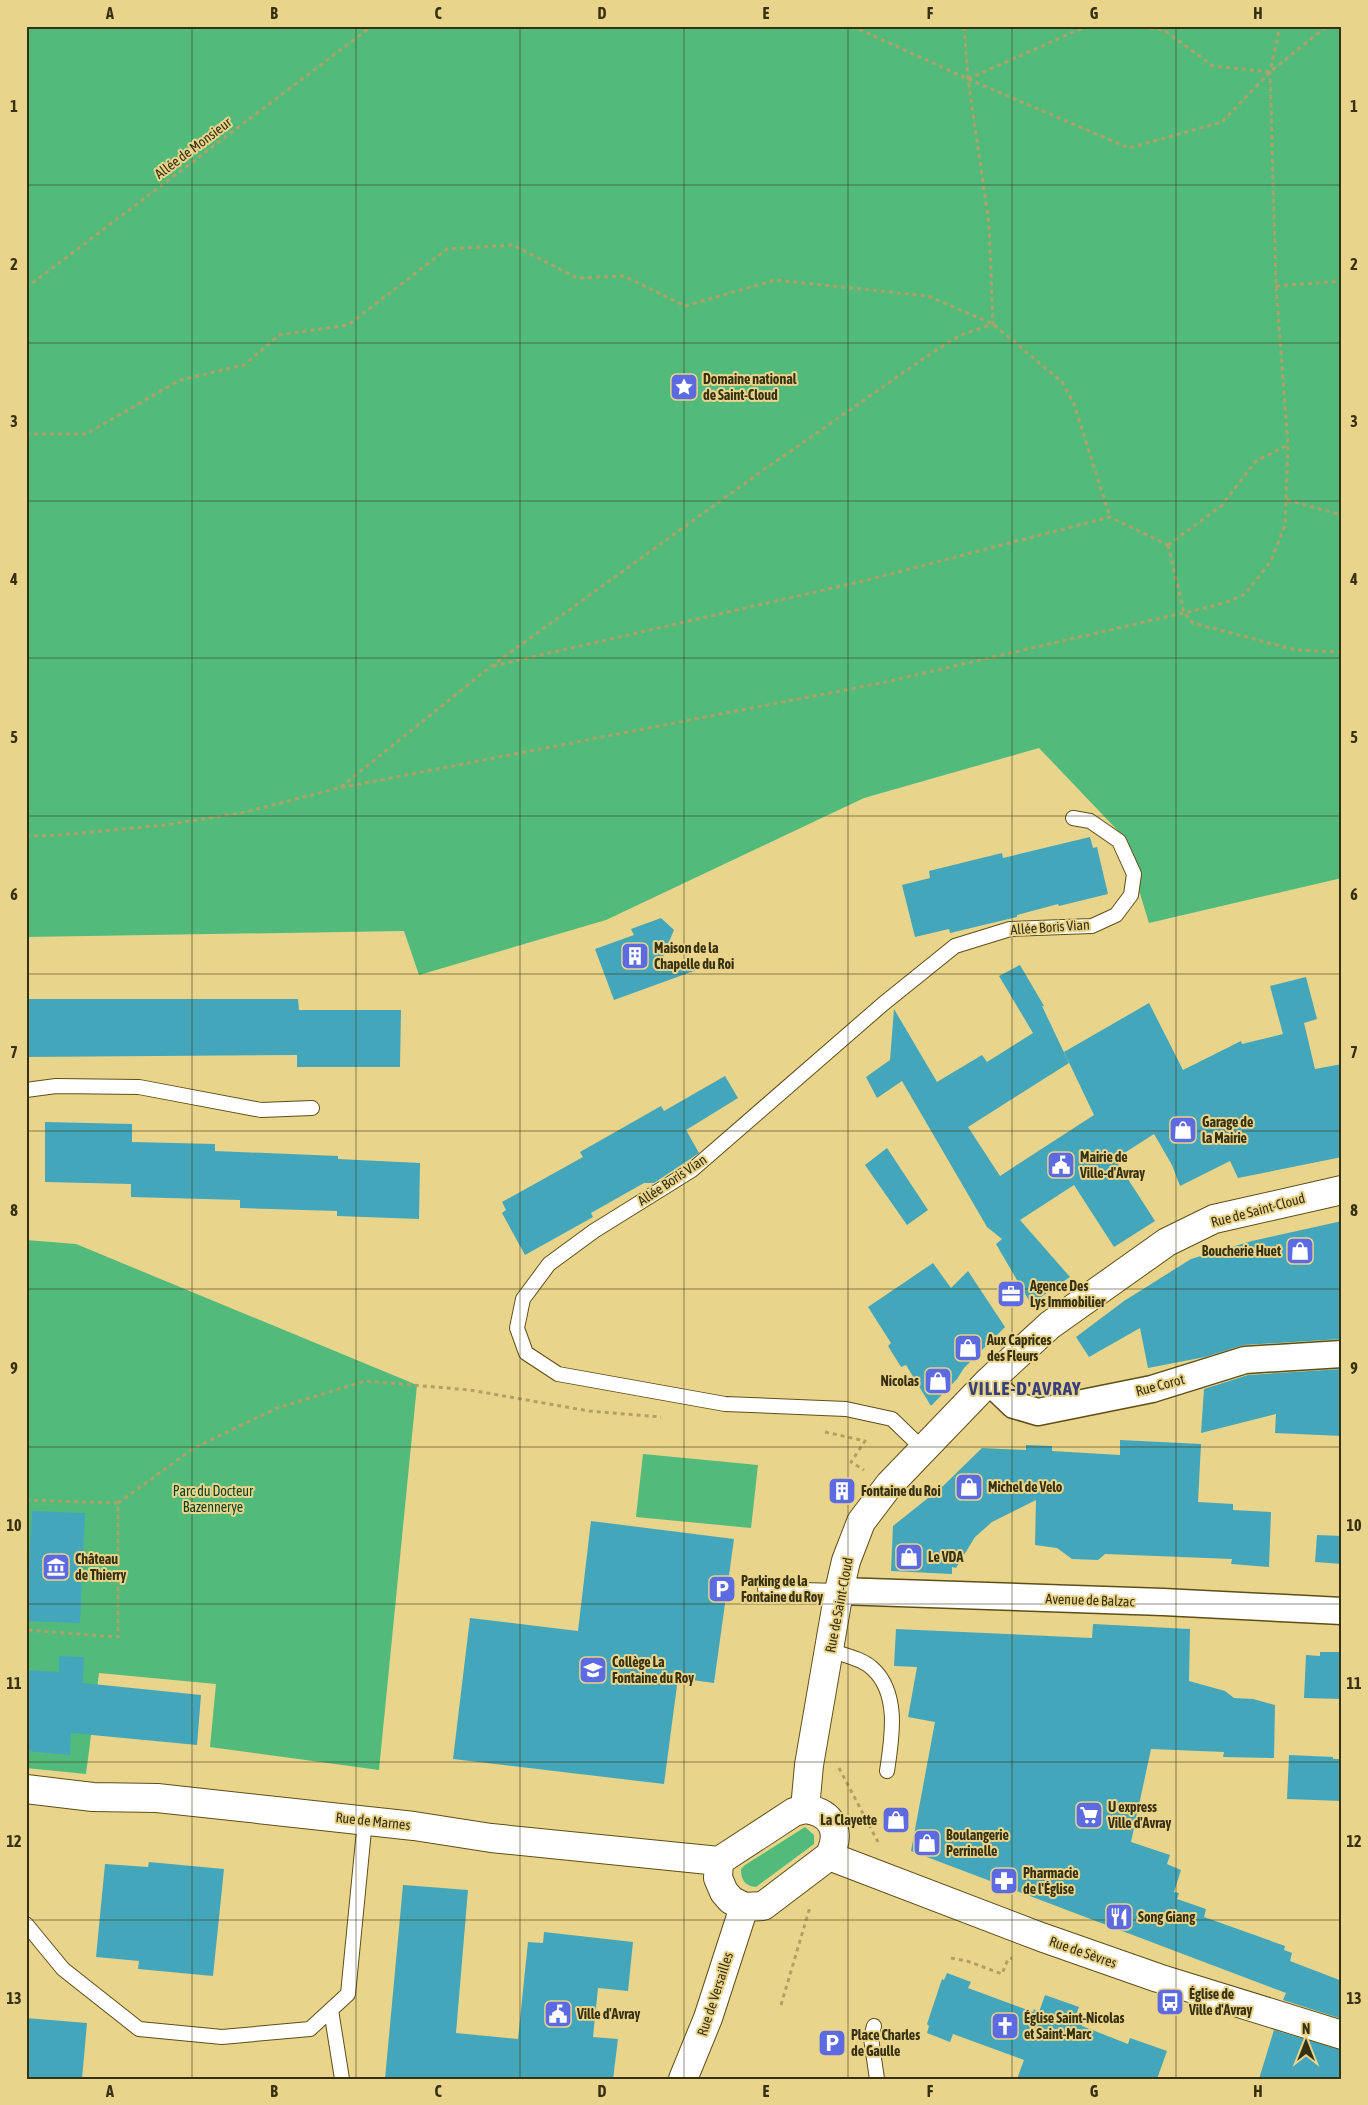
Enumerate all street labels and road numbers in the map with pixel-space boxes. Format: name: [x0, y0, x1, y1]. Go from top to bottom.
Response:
street label: Allée de Monsieur: [152, 113, 235, 182]
street label: Allée Boris Vian: [1010, 916, 1090, 938]
street label: Allée Boris Vian: [635, 1151, 709, 1209]
street label: Rue de Saint-Cloud: [1209, 1190, 1307, 1230]
street label: Rue Corot: [1134, 1371, 1186, 1399]
street label: Rue de Saint-Cloud: [822, 1556, 856, 1654]
street label: Avenue de Balzac: [1045, 1590, 1136, 1610]
street label: Rue de Marnes: [335, 1809, 411, 1833]
street label: Rue de Sèvres: [1047, 1933, 1119, 1971]
street label: Rue de Versailles: [694, 1950, 736, 2038]

